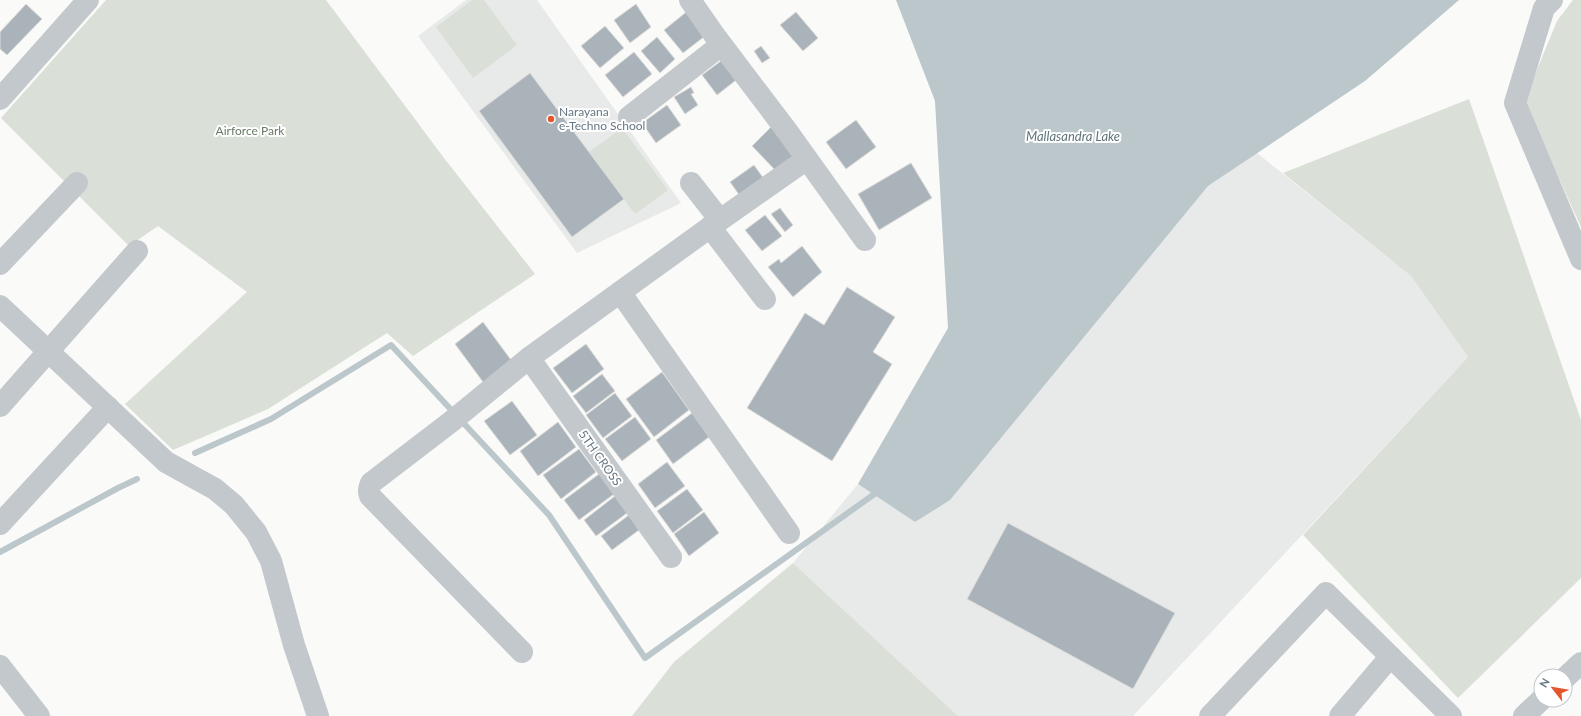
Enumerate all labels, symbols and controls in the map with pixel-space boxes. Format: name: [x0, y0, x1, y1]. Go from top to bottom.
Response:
place label: Narayana e-Techno School: [559, 104, 645, 133]
marker: Narayana e-Techno School: [546, 114, 556, 124]
park label: Airforce Park: [216, 123, 285, 138]
water label: Mallasandra Lake: [1026, 128, 1120, 144]
street label: 5TH CROSS: [576, 427, 625, 488]
north arrow: [1533, 668, 1573, 708]
text: N: [1536, 676, 1552, 690]

